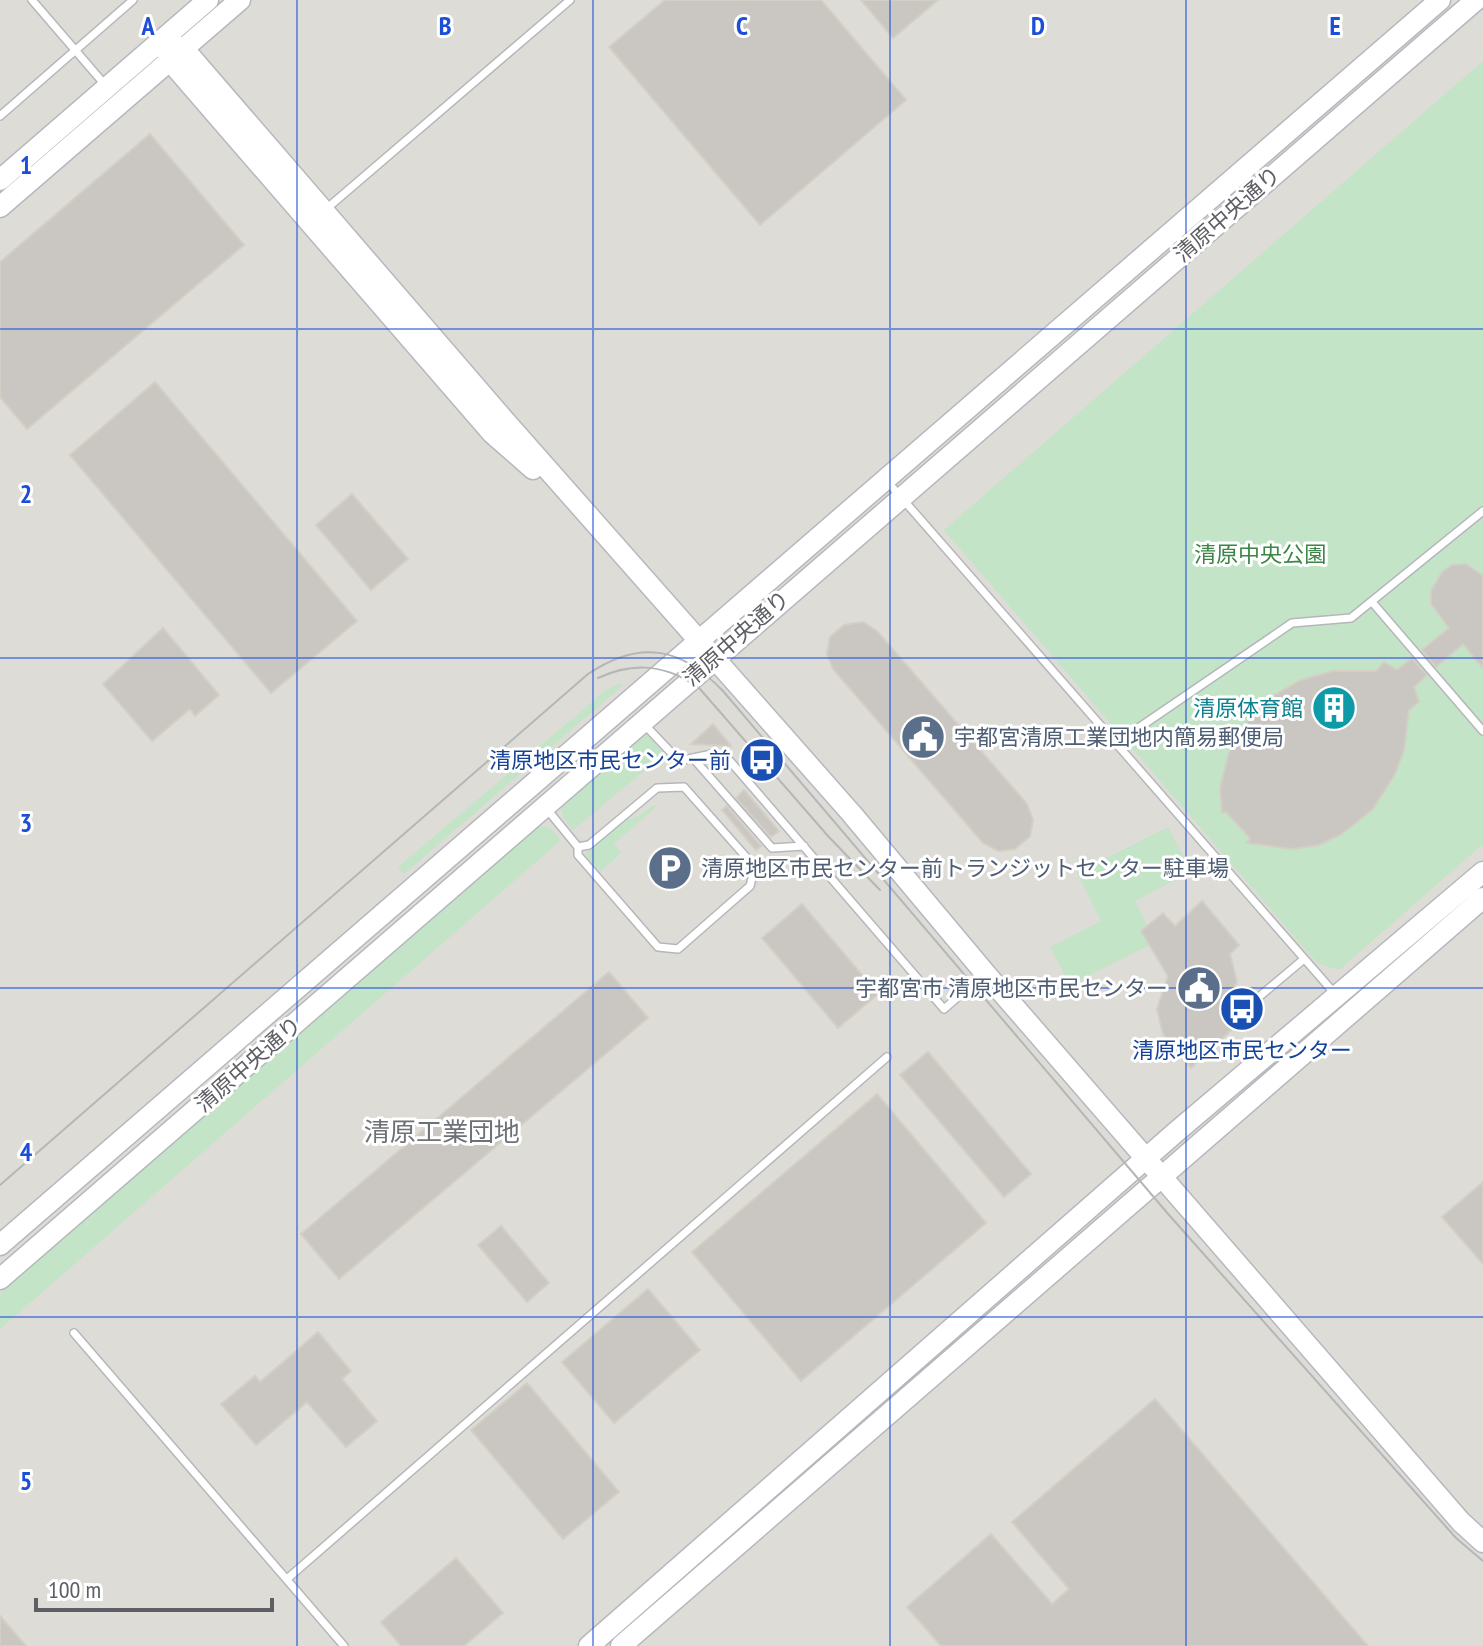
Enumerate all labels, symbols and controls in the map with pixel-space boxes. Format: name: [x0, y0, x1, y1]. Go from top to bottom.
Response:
text: A: [140, 9, 155, 42]
text: B: [439, 9, 452, 42]
text: C: [736, 9, 748, 42]
text: D: [1031, 9, 1045, 42]
text: E: [1329, 9, 1341, 42]
text: 1: [20, 148, 32, 181]
street label: 清原中央通り: [1168, 160, 1286, 268]
text: 2: [20, 477, 32, 510]
park label: 清原中央公園: [1194, 540, 1326, 568]
street label: 清原中央通り: [677, 584, 795, 692]
building icon: 清原体育館: [1310, 684, 1358, 732]
place label: 清原体育館: [1193, 694, 1303, 722]
public building icon: 宇都宮清原工業団地内簡易郵便局: [899, 713, 947, 761]
place label: 宇都宮清原工業団地内簡易郵便局: [954, 723, 1284, 751]
bus stop icon: 清原地区市民センター前: [738, 736, 786, 784]
place label: 清原地区市民センター前: [489, 746, 731, 774]
text: 3: [20, 806, 32, 839]
parking icon: 清原地区市民センター前トランジットセンター駐車場: [646, 844, 694, 892]
place label: 清原地区市民センター前トランジットセンター駐車場: [701, 854, 1229, 882]
public building icon: 宇都宮市 清原地区市民センター: [1175, 964, 1223, 1012]
place label: 宇都宮市 清原地区市民センター: [855, 974, 1168, 1002]
bus stop icon: 清原地区市民センター: [1218, 985, 1266, 1033]
street label: 清原中央通り: [189, 1010, 307, 1118]
place label: 清原地区市民センター: [1132, 1036, 1352, 1064]
district label: 清原工業団地: [364, 1115, 520, 1148]
text: 4: [20, 1135, 33, 1168]
text: 5: [20, 1464, 32, 1497]
scale bar: [36, 1562, 272, 1612]
text: 100 m: [48, 1574, 101, 1605]

